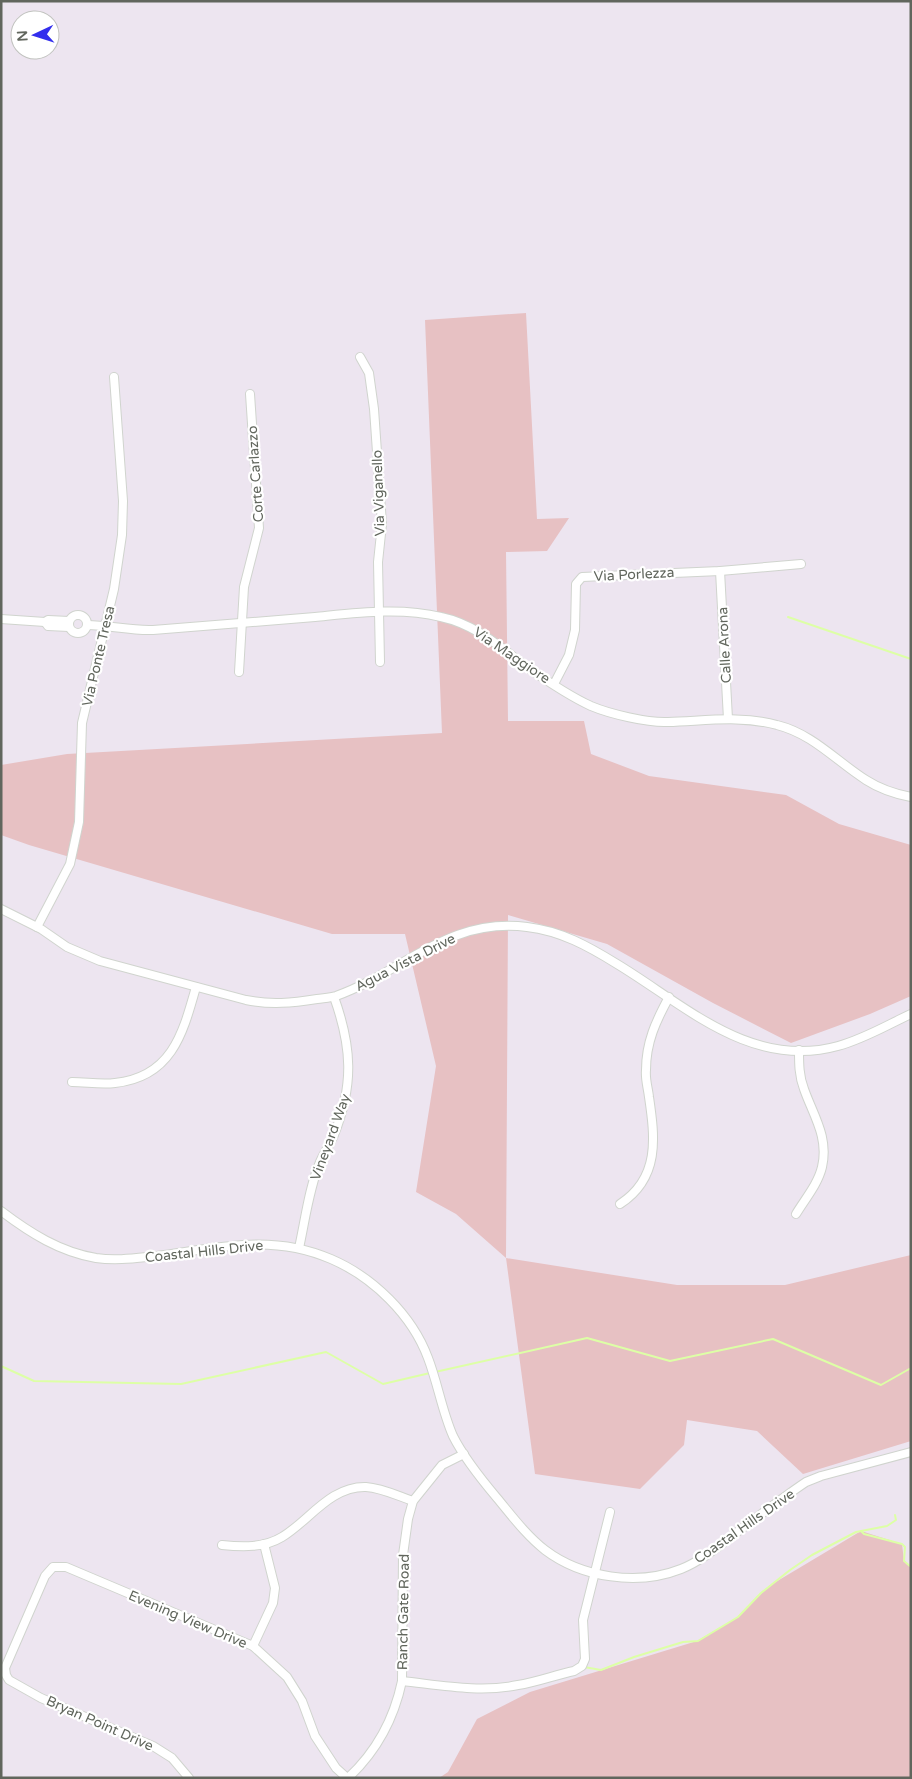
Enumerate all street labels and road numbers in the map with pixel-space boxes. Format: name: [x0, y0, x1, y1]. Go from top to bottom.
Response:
street label: Corte Carlazzo: [244, 425, 267, 523]
street label: Via Viganello: [368, 450, 389, 536]
street label: Via Porlezza: [593, 564, 675, 585]
street label: Via Ponte Tresa: [79, 604, 118, 708]
street label: Calle Arona: [714, 606, 735, 684]
street label: Via Maggiore: [470, 624, 553, 687]
street label: Agua Vista Drive: [352, 930, 458, 995]
street label: Vineyard Way: [307, 1091, 354, 1183]
street label: Coastal Hills Drive: [144, 1237, 264, 1266]
street label: Coastal Hills Drive: [691, 1485, 798, 1567]
street label: Ranch Gate Road: [394, 1554, 413, 1670]
street label: Evening View Drive: [126, 1587, 250, 1652]
street label: Bryan Point Drive: [44, 1692, 156, 1755]

